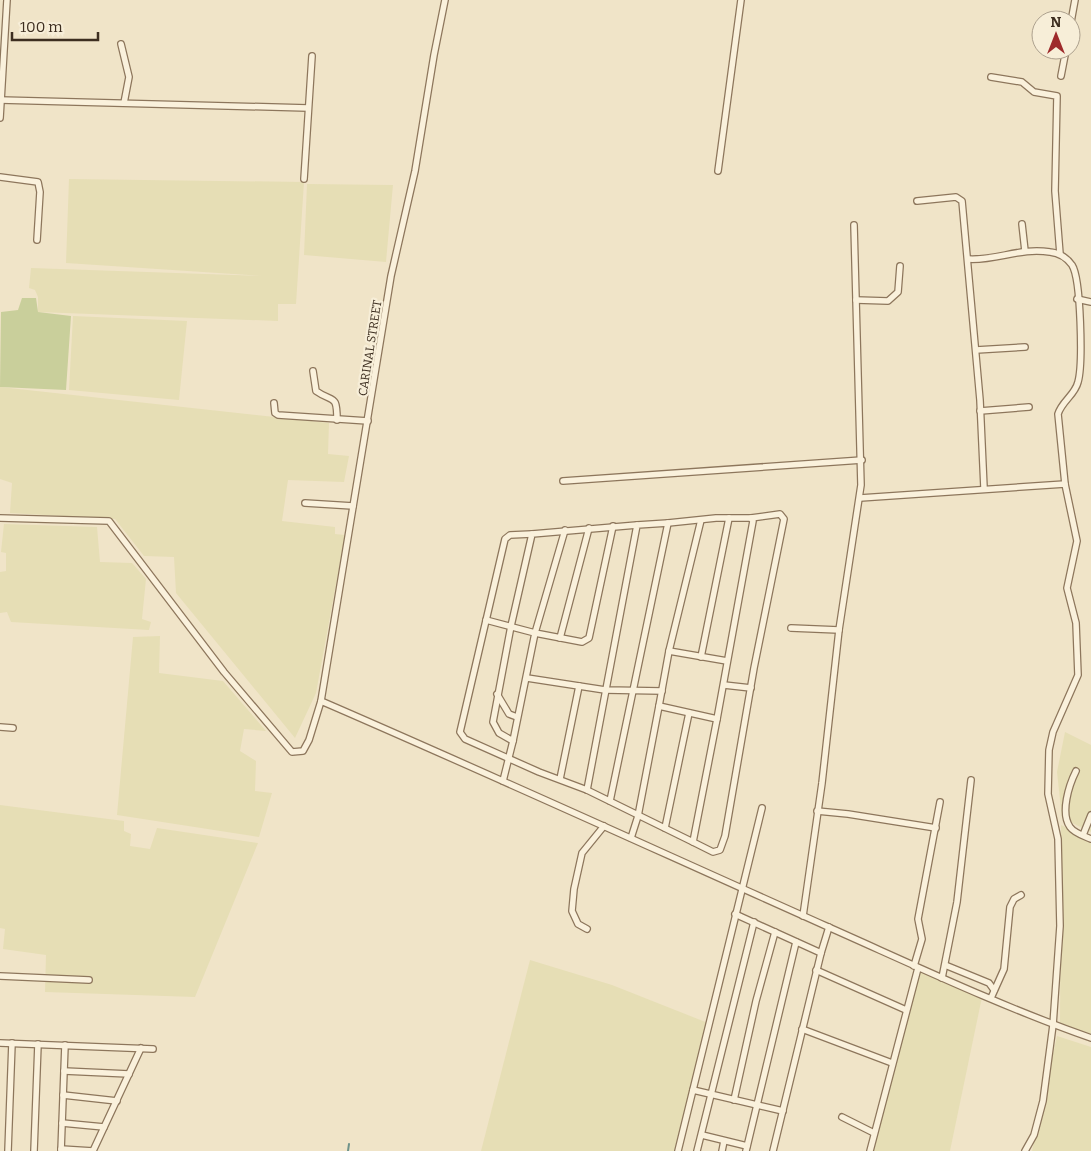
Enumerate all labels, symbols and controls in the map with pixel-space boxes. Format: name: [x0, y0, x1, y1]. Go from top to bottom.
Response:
scale bar: [12, 10, 99, 42]
north arrow: [1031, 10, 1081, 60]
text: N: [1051, 14, 1062, 31]
text: 100 m: [20, 18, 63, 36]
street label: CARINAL STREET: [356, 299, 384, 397]

